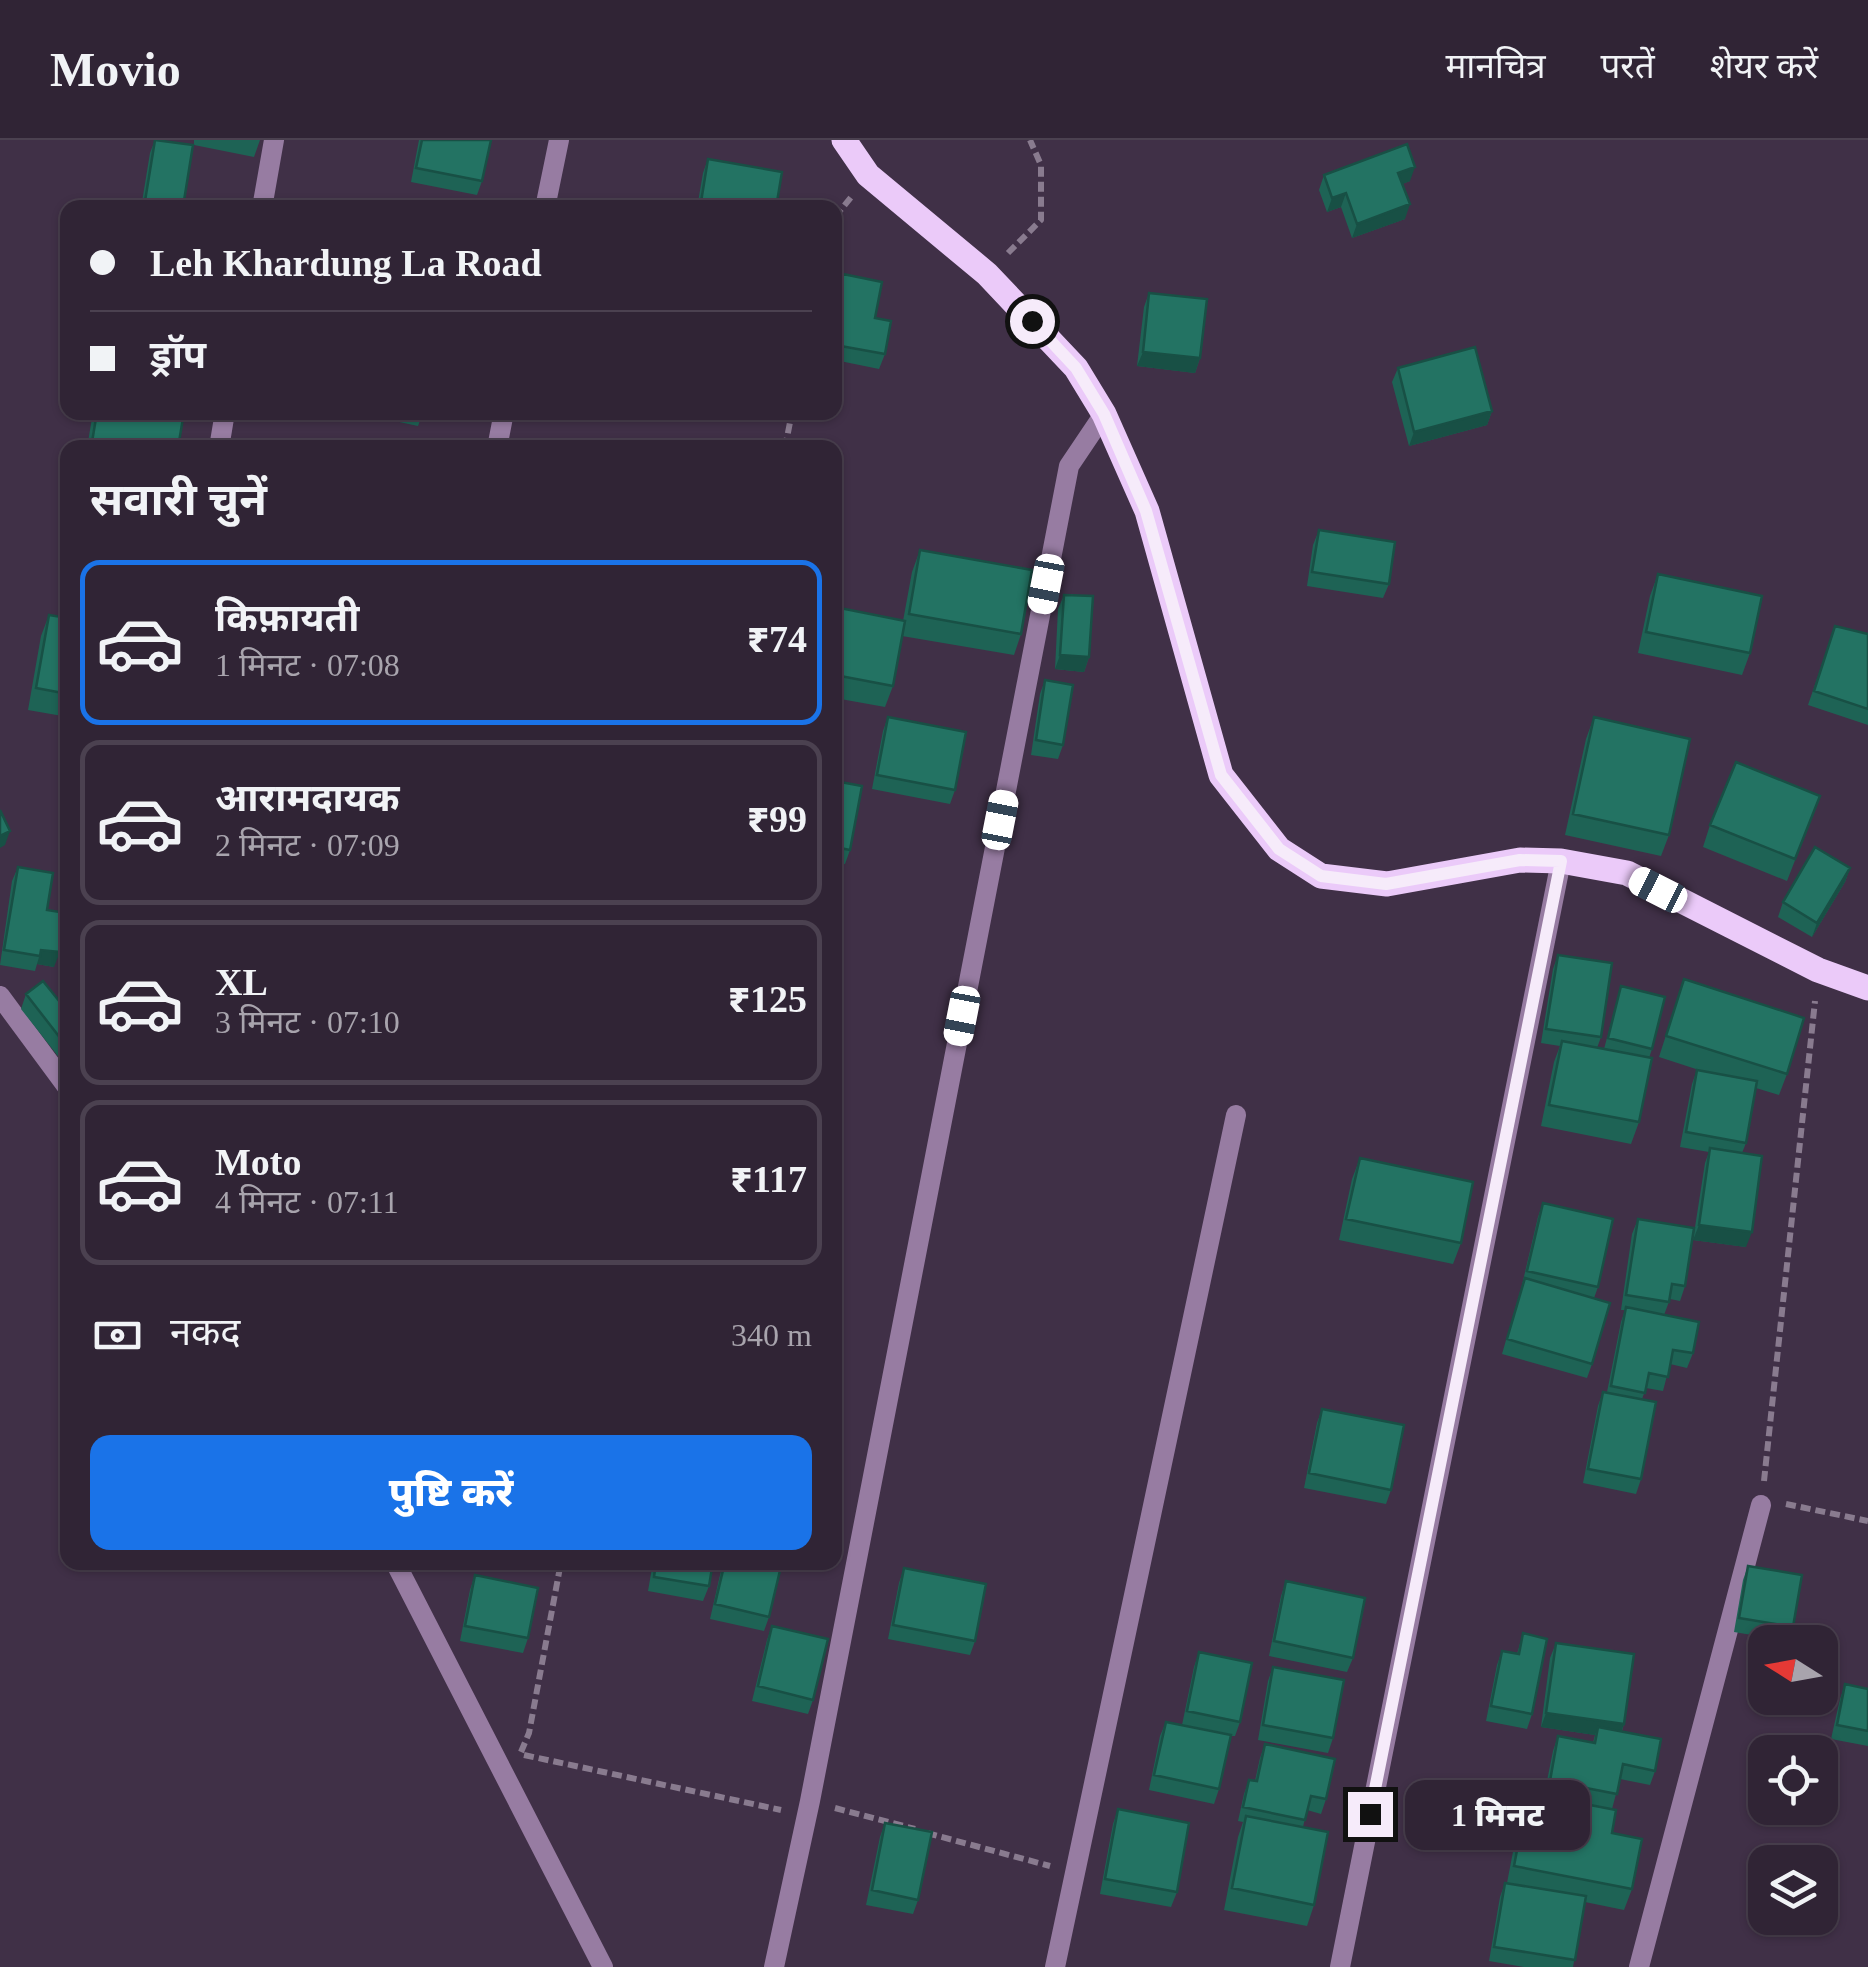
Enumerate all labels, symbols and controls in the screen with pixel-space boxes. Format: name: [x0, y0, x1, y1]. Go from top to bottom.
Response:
text: Movio: [50, 43, 181, 96]
text: मानचित्र: [1445, 47, 1545, 86]
text: परतें: [1600, 47, 1655, 86]
text: शेयर करें: [1710, 47, 1818, 86]
text: Leh Khardung La Road: [150, 242, 542, 284]
route start: [1010, 299, 1055, 344]
text: ड्रॉप: [150, 334, 206, 376]
text: सवारी चुनें: [90, 475, 267, 525]
car: [1026, 552, 1066, 616]
text: किफ़ायती: [215, 597, 359, 639]
icon: car: [95, 598, 185, 688]
text: ₹74: [747, 618, 807, 660]
text: 1 मिनट · 07:08: [215, 647, 400, 683]
text: आरामदायक: [215, 777, 399, 819]
icon: car: [95, 778, 185, 868]
car: [980, 788, 1020, 852]
text: ₹99: [747, 798, 807, 840]
text: 2 मिनट · 07:09: [215, 827, 400, 863]
car: [1624, 863, 1692, 917]
icon: car: [95, 958, 185, 1048]
text: XL: [215, 961, 268, 1003]
text: ₹125: [728, 978, 807, 1020]
car: [942, 984, 982, 1048]
text: 3 मिनट · 07:10: [215, 1004, 400, 1040]
icon: car: [95, 1138, 185, 1228]
text: Moto: [215, 1141, 302, 1183]
text: ₹117: [730, 1158, 807, 1200]
text: 4 मिनट · 07:11: [215, 1184, 399, 1220]
icon: cash: [90, 1308, 145, 1363]
text: नकद: [170, 1311, 240, 1353]
text: 340 m: [731, 1317, 812, 1353]
button: पुष्टि करें: [90, 1435, 812, 1550]
north arrow: [1748, 1625, 1838, 1715]
map controls: [1748, 1625, 1838, 1935]
button: locate: [1748, 1735, 1838, 1825]
callout: 1 मिनट: [1405, 1779, 1590, 1849]
route end: [1348, 1792, 1393, 1837]
text: 1 मिनट: [1451, 1797, 1544, 1833]
button: layers: [1748, 1845, 1838, 1935]

